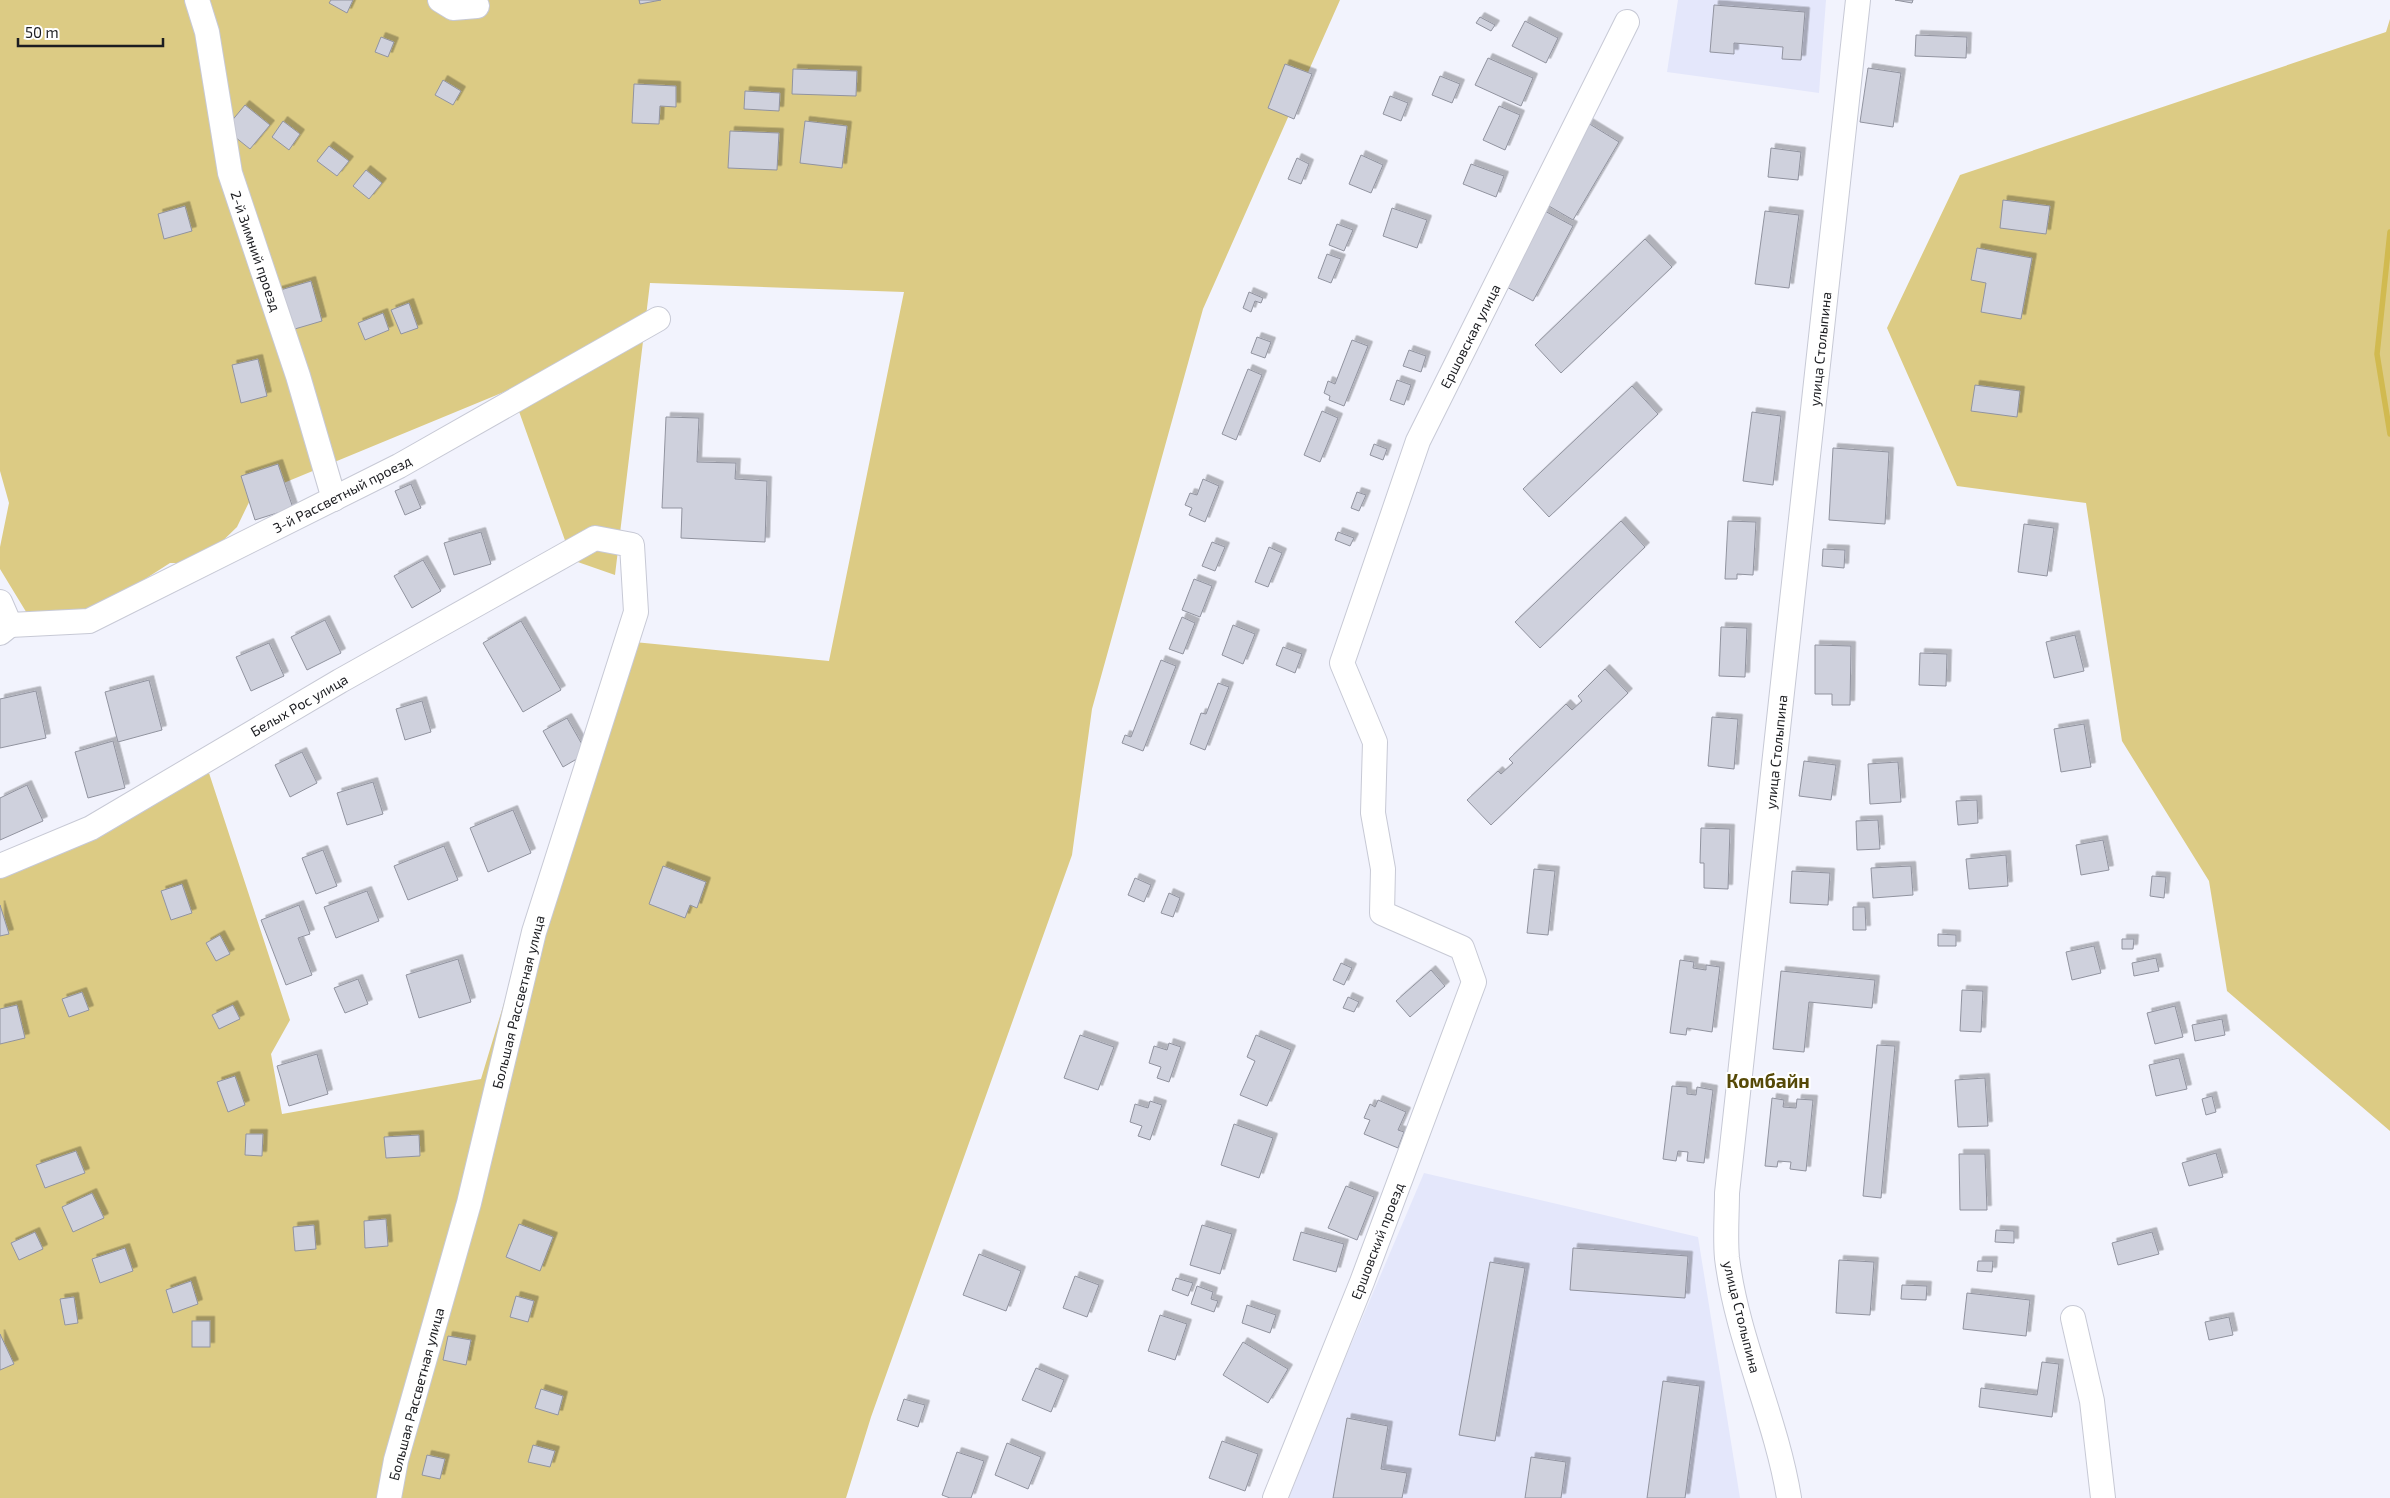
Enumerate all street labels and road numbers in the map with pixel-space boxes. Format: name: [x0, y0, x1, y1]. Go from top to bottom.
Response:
street label: 2-й Зимний проезд: [227, 188, 285, 314]
street label: Ершовская улица: [1436, 281, 1504, 391]
street label: улица Столыпина: [1806, 291, 1834, 407]
street label: 3-й Рассветный проезд: [270, 452, 414, 536]
street label: Белых Рос улица: [247, 670, 351, 740]
street label: улица Столыпина: [1762, 694, 1790, 810]
street label: Большая Рассветная улица: [488, 913, 548, 1091]
street label: Ершовский проезд: [1347, 1180, 1407, 1302]
street label: улица Столыпина: [1720, 1259, 1764, 1375]
street label: Большая Рассветная улица: [385, 1306, 447, 1482]

